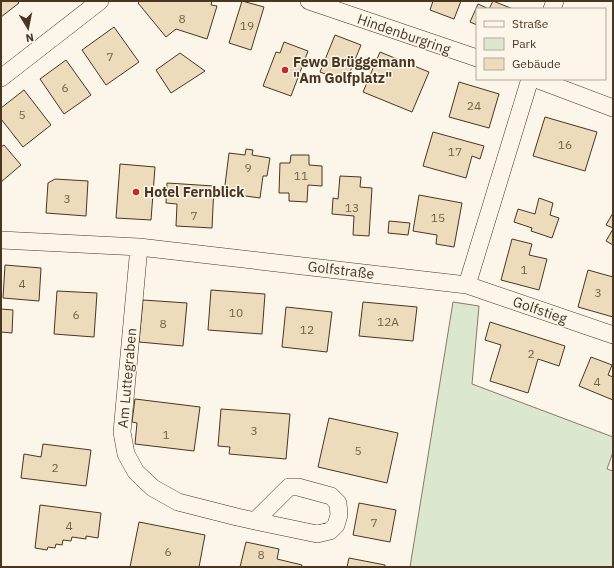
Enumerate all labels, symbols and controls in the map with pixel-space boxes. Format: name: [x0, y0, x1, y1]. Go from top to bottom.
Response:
north arrow: [8, 8, 48, 48]
legend: [476, 8, 606, 80]
street label: Hindenburgring: [355, 10, 454, 59]
house number: 8: [178, 11, 186, 26]
text: Straße: [512, 16, 549, 31]
house number: 19: [240, 18, 254, 33]
text: N: [25, 30, 35, 45]
text: Park: [512, 36, 537, 51]
house number: 7: [106, 49, 114, 64]
place label: Fewo Brüggemann "Am Golfplatz": [293, 53, 415, 87]
text: Gebäude: [512, 56, 561, 71]
marker: Fewo Brüggemann "Am Golfplatz": [280, 65, 290, 75]
house number: 6: [61, 80, 69, 95]
house number: 24: [467, 98, 481, 113]
house number: 5: [18, 107, 26, 122]
house number: 16: [558, 137, 572, 152]
house number: 17: [448, 144, 462, 159]
house number: 9: [244, 160, 252, 175]
house number: 11: [294, 168, 308, 183]
place label: Hotel Fernblick: [144, 183, 245, 201]
marker: Hotel Fernblick: [131, 187, 141, 197]
house number: 3: [63, 191, 71, 206]
house number: 13: [345, 200, 359, 215]
house number: 7: [190, 208, 198, 223]
house number: 15: [431, 210, 445, 225]
street label: Golfstraße: [307, 257, 376, 283]
house number: 1: [520, 262, 528, 277]
house number: 4: [18, 276, 26, 291]
house number: 3: [594, 285, 602, 300]
street label: Golfstieg: [511, 292, 570, 328]
house number: 10: [229, 305, 243, 320]
house number: 6: [72, 307, 80, 322]
house number: 12A: [377, 314, 399, 329]
house number: 8: [159, 316, 167, 331]
house number: 12: [300, 322, 314, 337]
street label: Am Luttegraben: [114, 327, 140, 429]
house number: 2: [527, 346, 535, 361]
house number: 4: [593, 374, 601, 389]
house number: 3: [250, 423, 258, 438]
house number: 1: [162, 427, 170, 442]
house number: 5: [354, 443, 362, 458]
house number: 2: [51, 460, 59, 475]
house number: 7: [370, 515, 378, 530]
house number: 4: [65, 518, 73, 533]
house number: 6: [164, 544, 172, 559]
house number: 8: [257, 547, 265, 562]

